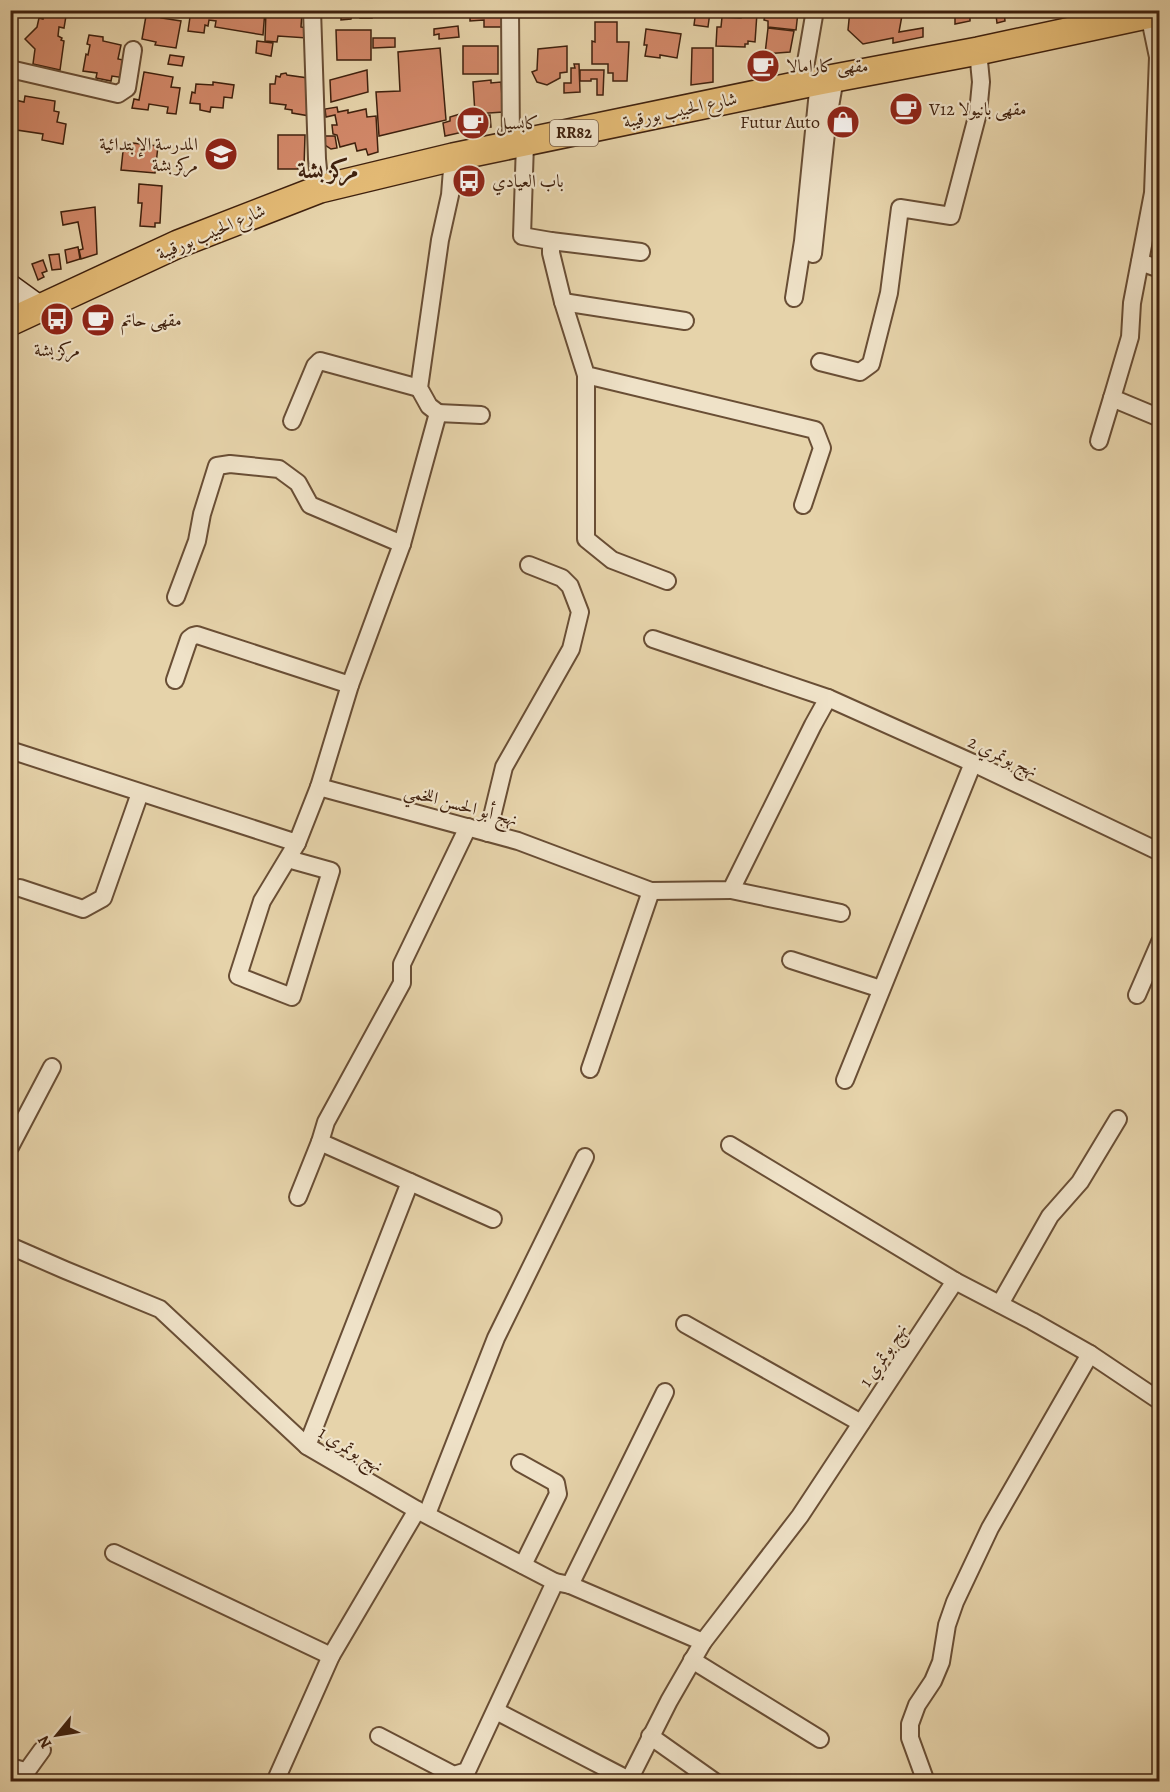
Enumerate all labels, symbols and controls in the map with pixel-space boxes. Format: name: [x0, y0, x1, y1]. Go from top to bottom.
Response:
cafe icon: مقهى كارامالا: [745, 48, 781, 84]
place label: مقهى كارامالا: [786, 54, 869, 78]
street label: شارع الحبيب بورقيبة: [621, 86, 740, 137]
cafe icon: V12 مقهى بانيولا: [888, 91, 924, 127]
place label: V12 مقهى بانيولا: [928, 97, 1026, 121]
shop icon: Futur Auto: [825, 104, 861, 140]
cafe icon: كابسيل: [455, 105, 491, 141]
place label: Futur Auto: [740, 110, 820, 134]
place label: كابسيل: [496, 111, 539, 136]
road number: RR82: [550, 120, 598, 146]
place label: المدرسة الإبتدائية مركز بشة: [99, 132, 198, 178]
school or university icon: المدرسة الإبتدائية مركز بشة: [203, 136, 239, 172]
district label: مركز بشة: [298, 154, 358, 187]
bus stop icon: باب العيادي: [451, 163, 487, 199]
place label: باب العيادي: [492, 169, 564, 196]
street label: شارع الحبيب بورقيبة: [153, 198, 270, 268]
bus stop icon: مركز بشة: [39, 301, 75, 337]
cafe icon: مقهى حاتم: [80, 302, 116, 338]
place label: مقهى حاتم: [121, 308, 182, 336]
place label: مركز بشة: [34, 338, 80, 363]
street label: نهج بوتمري 2: [963, 729, 1042, 786]
street label: نهج أبو الحسن اللخمي: [400, 777, 521, 836]
street label: نهج بوتمري 1: [853, 1318, 916, 1394]
street label: نهج بوتمري 1: [312, 1420, 388, 1481]
north arrow: [27, 1705, 87, 1765]
text: N: [32, 1731, 57, 1753]

